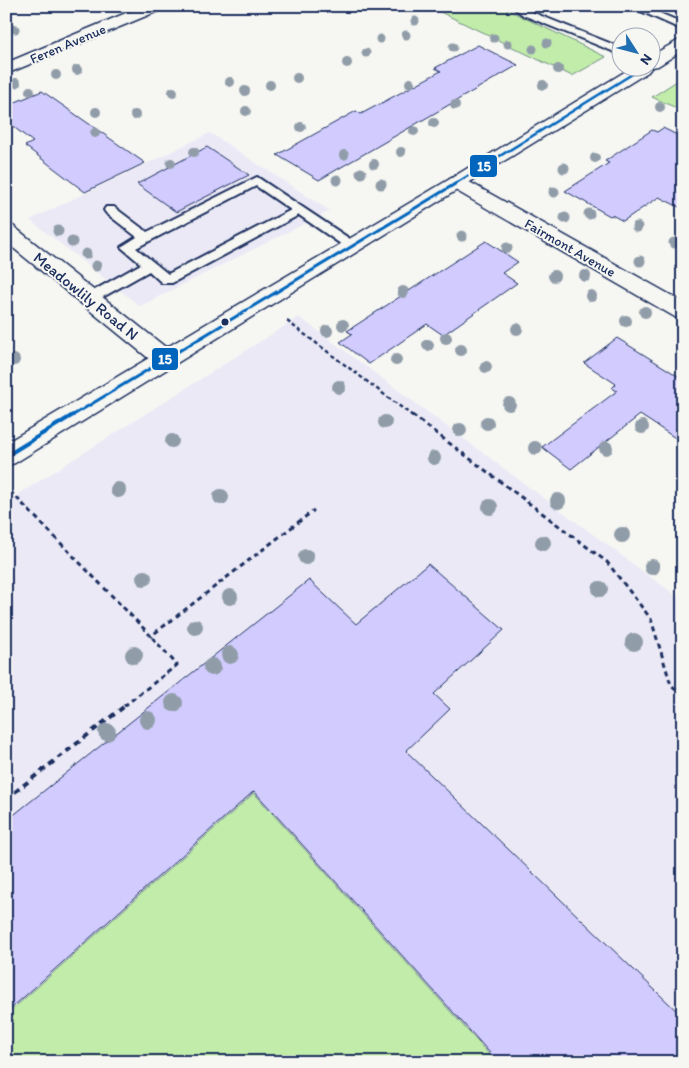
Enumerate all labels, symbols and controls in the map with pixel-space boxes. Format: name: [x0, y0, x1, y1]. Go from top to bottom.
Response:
street label: Feren Avenue: [28, 20, 109, 68]
north arrow: [612, 28, 662, 78]
text: N: [636, 51, 656, 68]
line badge: 15: [469, 154, 498, 178]
text: 15: [477, 158, 492, 175]
street label: Fairmont Avenue: [521, 215, 619, 281]
street label: Meadowlily Road N: [30, 248, 142, 344]
unlabelled marker: [220, 317, 230, 327]
line badge: 15: [151, 347, 179, 371]
text: 15: [158, 351, 173, 368]

